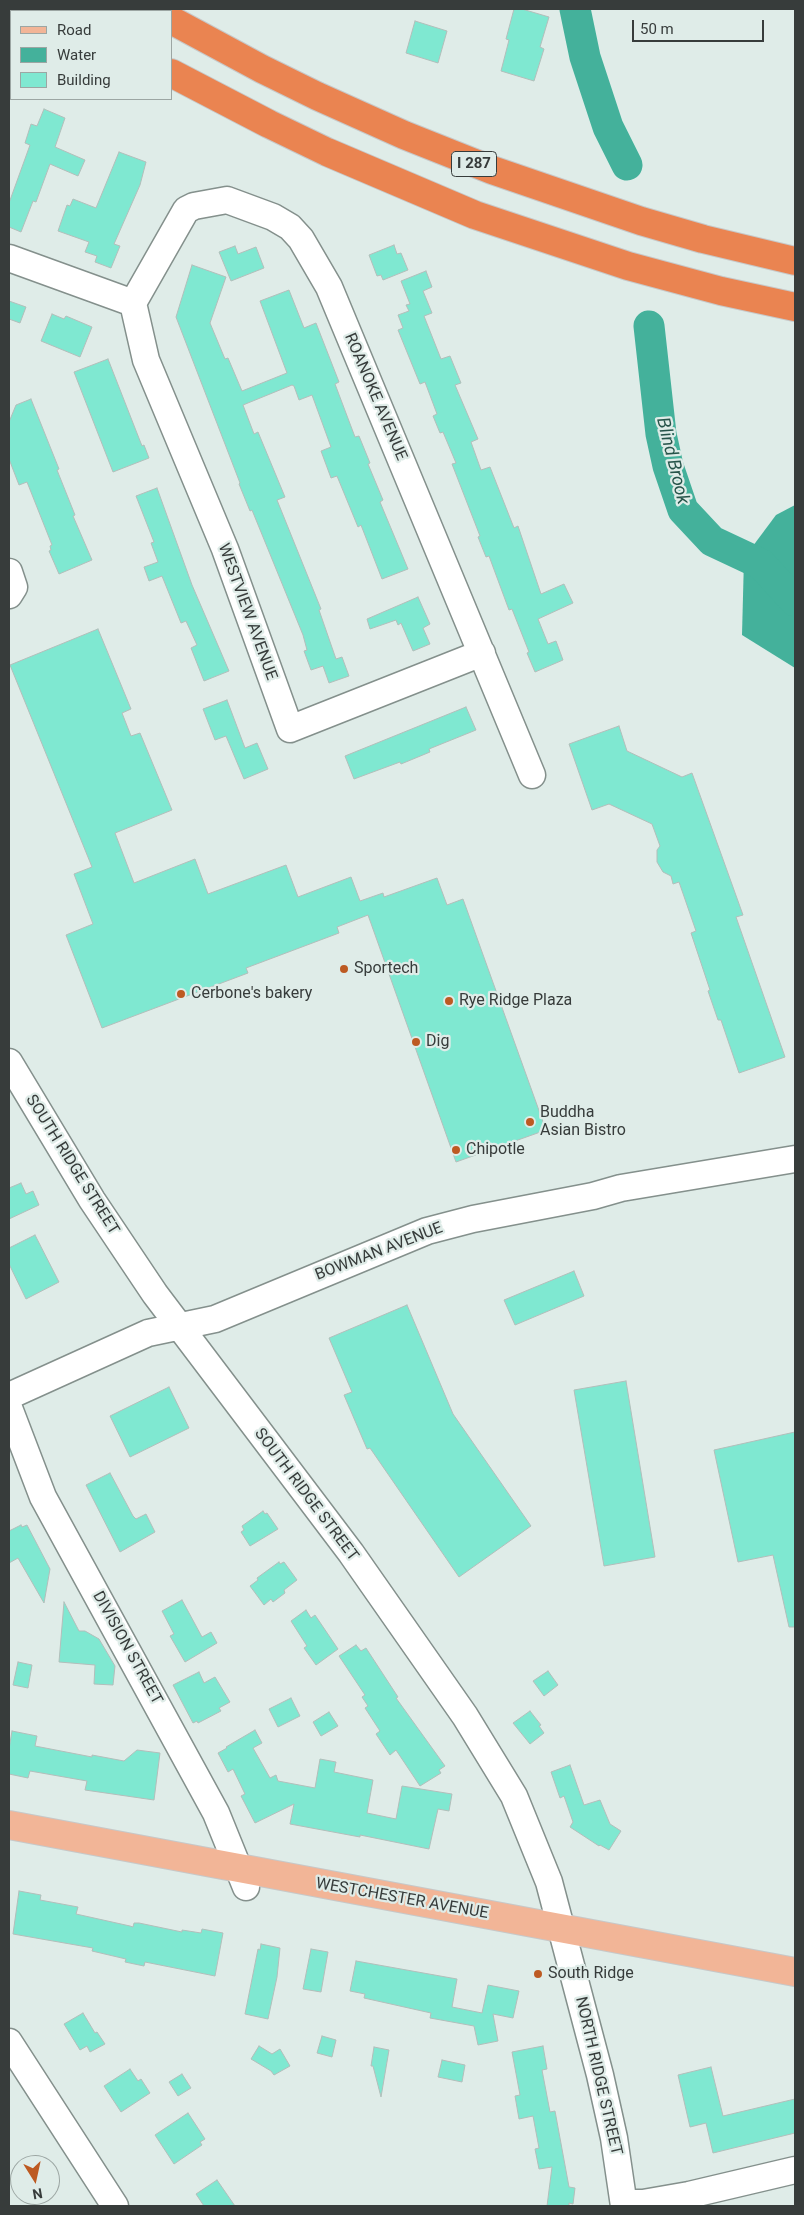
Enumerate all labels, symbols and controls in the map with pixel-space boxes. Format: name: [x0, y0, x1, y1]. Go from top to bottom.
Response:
legend: [10, 10, 172, 100]
scale bar: [634, 10, 766, 42]
text: 50 m: [640, 20, 674, 38]
text: Road: [57, 21, 91, 39]
text: Water: [57, 46, 96, 64]
text: Building: [57, 71, 111, 89]
road number: I 287: [452, 152, 496, 176]
street label: ROANOKE AVENUE: [339, 330, 411, 464]
water label: Blind Brook: [651, 415, 693, 507]
street label: WESTVIEW AVENUE: [213, 541, 281, 683]
place label: Sportech: [354, 959, 418, 979]
marker: Sportech: [338, 963, 350, 975]
place label: Cerbone's bakery: [191, 984, 312, 1004]
marker: Cerbone's bakery: [175, 988, 187, 1000]
place label: Rye Ridge Plaza: [459, 991, 572, 1011]
marker: Rye Ridge Plaza: [443, 995, 455, 1007]
place label: Dig: [426, 1032, 449, 1052]
marker: Dig: [410, 1036, 422, 1048]
street label: SOUTH RIDGE STREET: [21, 1092, 123, 1238]
place label: Buddha Asian Bistro: [540, 1103, 626, 1141]
marker: Buddha Asian Bistro: [524, 1116, 536, 1128]
place label: Chipotle: [466, 1140, 525, 1160]
marker: Chipotle: [450, 1144, 462, 1156]
street label: BOWMAN AVENUE: [313, 1219, 445, 1285]
street label: SOUTH RIDGE STREET: [250, 1425, 362, 1565]
street label: DIVISION STREET: [88, 1588, 166, 1708]
street label: WESTCHESTER AVENUE: [314, 1874, 490, 1924]
place label: South Ridge: [548, 1964, 634, 1984]
marker: South Ridge: [532, 1968, 544, 1980]
street label: NORTH RIDGE STREET: [570, 1995, 626, 2157]
north arrow: [10, 2155, 60, 2205]
text: N: [31, 2185, 44, 2203]

